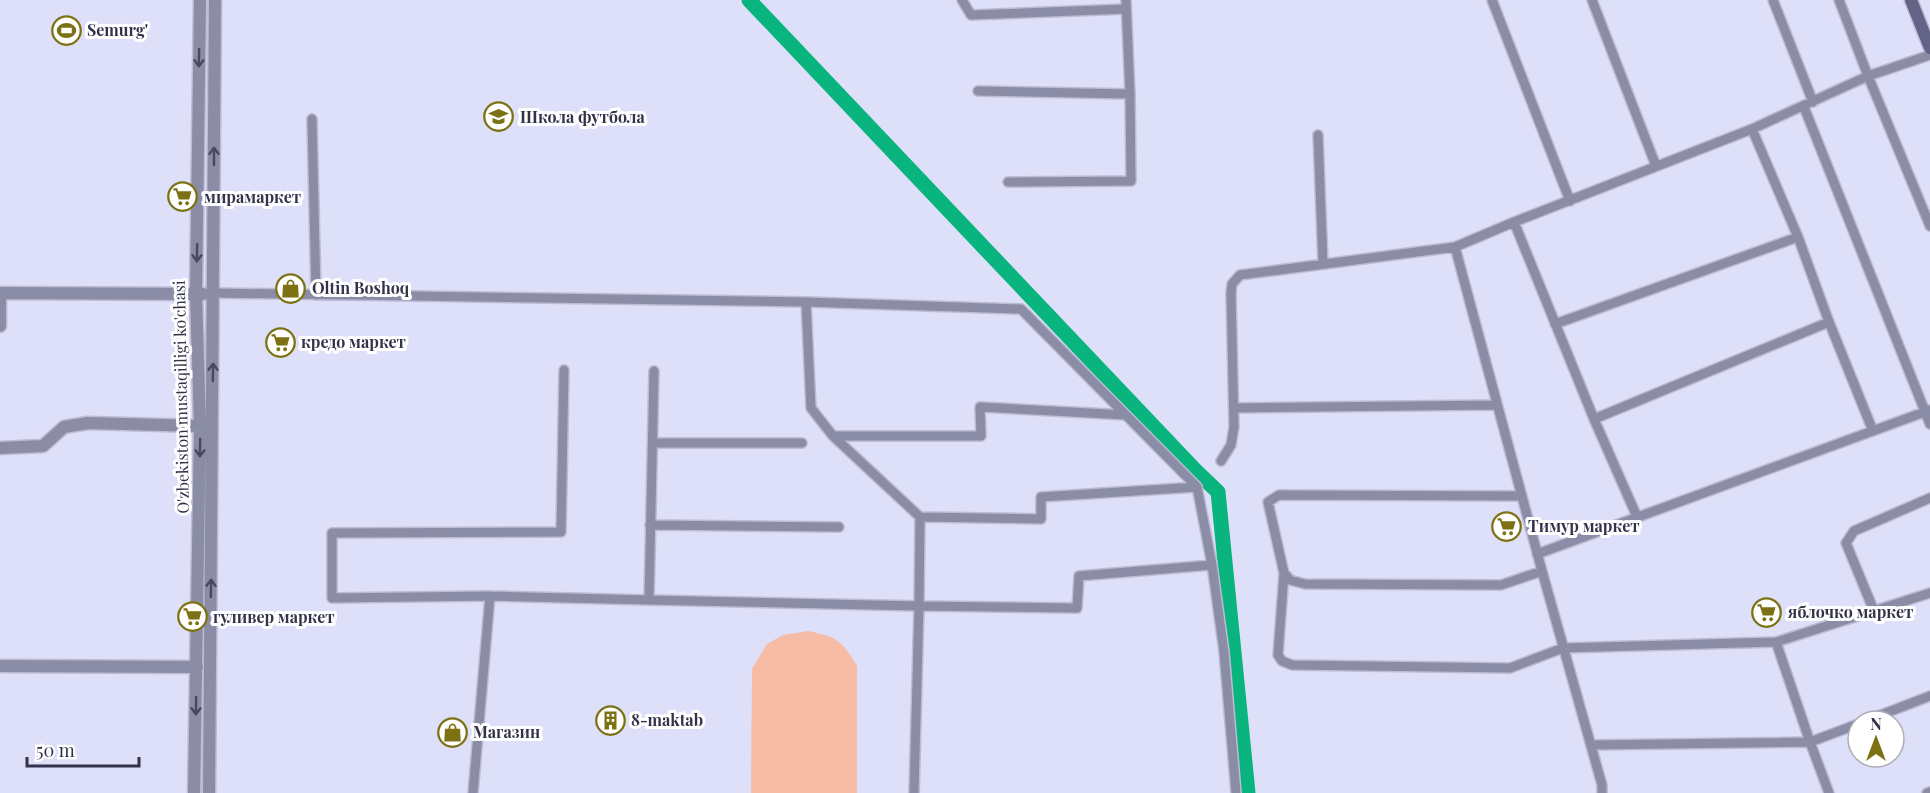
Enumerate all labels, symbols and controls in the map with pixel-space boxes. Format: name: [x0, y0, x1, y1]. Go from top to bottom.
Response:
sports icon: Semurg': [50, 14, 82, 46]
place label: Semurg': [87, 19, 148, 40]
one-way arrow: [193, 48, 205, 68]
school or university icon: Школа футбола: [483, 101, 515, 133]
place label: Школа футбола: [520, 106, 645, 127]
one-way arrow: [208, 146, 220, 166]
supermarket icon: мирамаркет: [167, 181, 199, 213]
place label: мирамаркет: [204, 186, 301, 207]
one-way arrow: [191, 243, 203, 263]
shop icon: Oltin Boshoq: [275, 272, 307, 304]
place label: Oltin Boshoq: [312, 277, 410, 298]
street label: O'zbekiston mustaqilligi ko'chasi: [168, 280, 193, 514]
supermarket icon: кредо маркет: [264, 326, 296, 358]
place label: кредо маркет: [301, 331, 406, 352]
one-way arrow: [207, 362, 219, 382]
one-way arrow: [194, 438, 206, 458]
supermarket icon: Тимур маркет: [1491, 510, 1523, 542]
place label: Тимур маркет: [1528, 515, 1640, 536]
one-way arrow: [205, 578, 217, 598]
supermarket icon: яблочко маркет: [1751, 596, 1783, 628]
supermarket icon: гуливер маркет: [176, 601, 208, 633]
place label: яблочко маркет: [1787, 601, 1913, 622]
place label: гуливер маркет: [213, 606, 335, 627]
one-way arrow: [190, 696, 202, 716]
building icon: 8-maktab: [594, 704, 626, 736]
place label: 8-maktab: [631, 709, 703, 730]
north arrow: [1846, 709, 1906, 769]
text: N: [1870, 713, 1882, 734]
shop icon: Магазин: [436, 716, 468, 748]
place label: Магазин: [473, 721, 540, 742]
scale bar: [27, 730, 140, 768]
text: 50 m: [36, 738, 75, 762]

